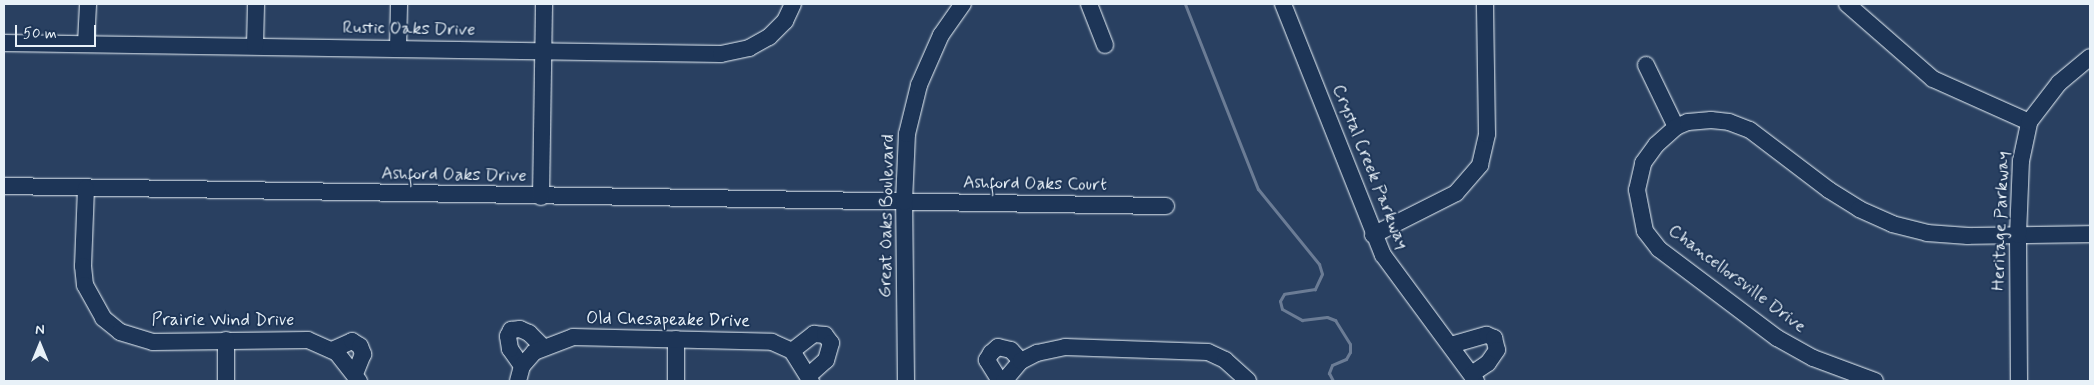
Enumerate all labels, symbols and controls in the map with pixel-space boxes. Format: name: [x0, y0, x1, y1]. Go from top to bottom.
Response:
scale bar: [18, 15, 99, 47]
street label: Rustic Oaks Drive: [344, 17, 474, 41]
text: 50 m: [23, 24, 57, 44]
street label: Crystal Creek Parkway: [1327, 82, 1413, 252]
street label: Great Oaks Boulevard: [875, 134, 899, 298]
street label: Heritage Parkway: [1988, 151, 2014, 291]
street label: Ashford Oaks Drive: [382, 163, 526, 187]
street label: Ashford Oaks Court: [961, 172, 1109, 196]
street label: Chancellorsville Drive: [1665, 221, 1809, 337]
street label: Old Chesapeake Drive: [585, 308, 751, 332]
street label: Prairie Wind Drive: [152, 309, 294, 331]
north arrow: [15, 320, 65, 370]
text: N: [35, 321, 45, 339]

